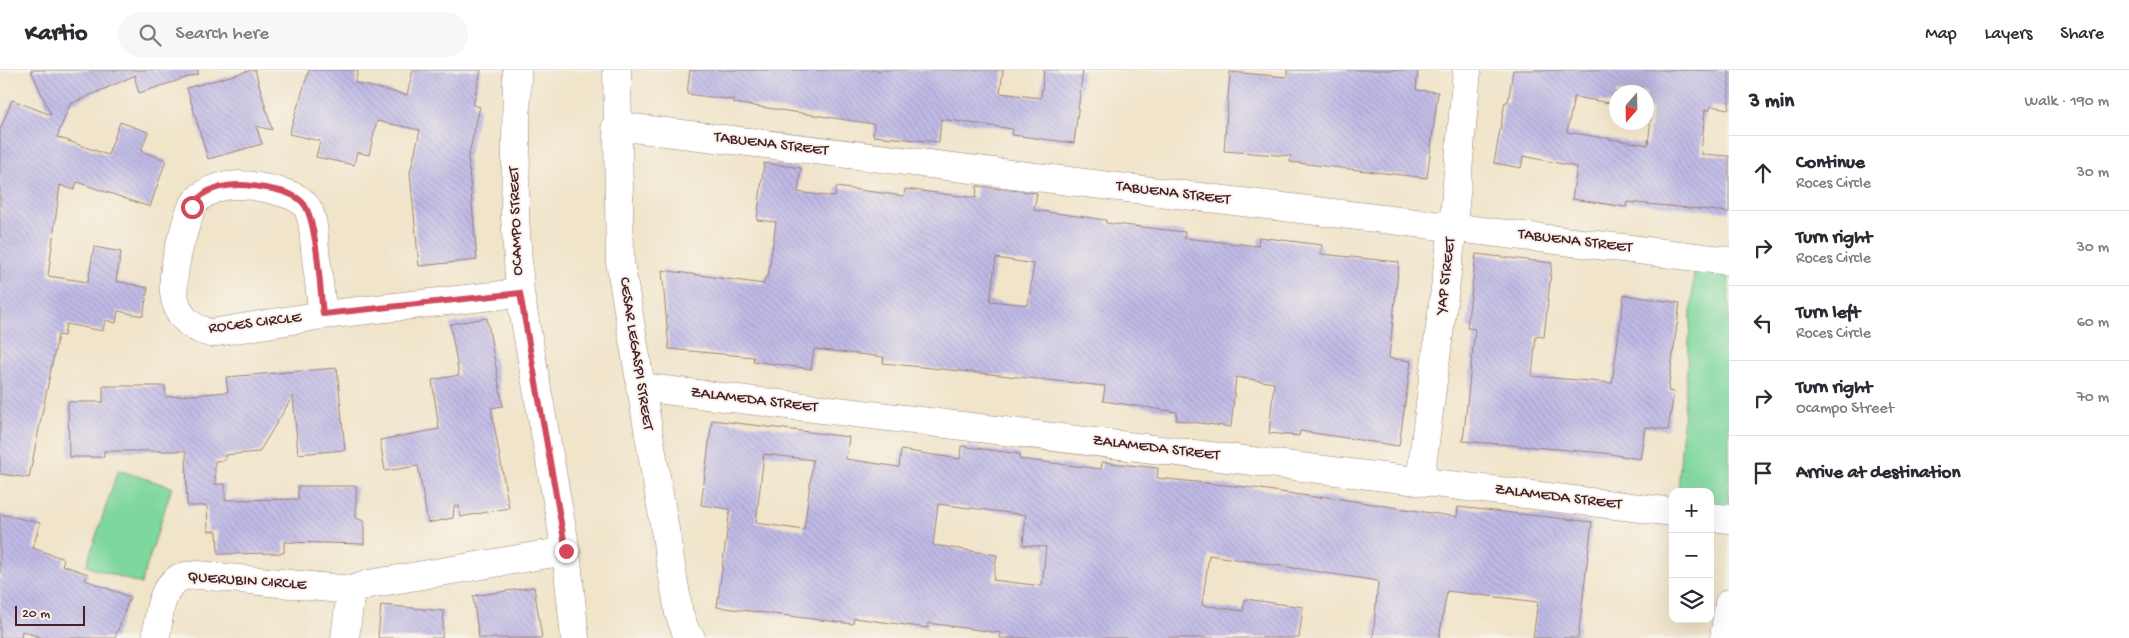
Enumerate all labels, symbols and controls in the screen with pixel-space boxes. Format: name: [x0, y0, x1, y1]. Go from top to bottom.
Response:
search box: [118, 12, 468, 57]
text: Kartio: [25, 20, 88, 49]
icon: search: [136, 21, 164, 49]
text: Search here: [176, 23, 269, 46]
text: Map: [1925, 24, 1957, 45]
text: Layers: [1985, 24, 2032, 45]
text: Share: [2060, 24, 2104, 45]
north arrow: [1609, 85, 1654, 130]
text: 3 min: [1749, 90, 1794, 115]
text: Walk · 190 m: [2025, 93, 2109, 112]
street label: TABUENA STREET: [712, 128, 830, 162]
text: Continue: [1796, 152, 1865, 175]
icon: ahead: [1749, 159, 1777, 187]
text: 30 m: [2076, 164, 2109, 183]
street label: OCAMPO STREET: [506, 165, 528, 276]
text: Roces Circle: [1796, 175, 1871, 194]
street label: TABUENA STREET: [1114, 177, 1232, 211]
route start: [181, 196, 204, 219]
street label: TABUENA STREET: [1516, 225, 1634, 259]
text: Turn right: [1796, 227, 1872, 250]
icon: right: [1749, 234, 1777, 262]
street label: YAP STREET: [1433, 236, 1461, 318]
text: 30 m: [2076, 239, 2109, 258]
text: Roces Circle: [1796, 250, 1871, 269]
street label: CESAR LEGASPI STREET: [613, 276, 657, 433]
text: Turn left: [1796, 302, 1860, 325]
street label: ROCES CIRCLE: [208, 309, 303, 339]
icon: left: [1749, 309, 1777, 337]
text: 60 m: [2077, 314, 2109, 333]
text: Roces Circle: [1796, 325, 1871, 344]
text: Turn right: [1796, 377, 1872, 400]
street label: ZALAMEDA STREET: [689, 384, 819, 418]
icon: right: [1749, 384, 1777, 412]
text: 70 m: [2076, 389, 2109, 408]
text: Ocampo Street: [1796, 400, 1894, 419]
street label: ZALAMEDA STREET: [1091, 432, 1221, 466]
icon: arrive: [1749, 459, 1777, 487]
text: Arrive at destination: [1796, 462, 1960, 485]
street label: ZALAMEDA STREET: [1493, 481, 1623, 515]
map controls: [1669, 488, 1714, 623]
button: +: [1669, 488, 1714, 533]
button: −: [1669, 533, 1714, 578]
route end: [555, 540, 578, 563]
street label: QUERUBIN CIRCLE: [187, 568, 308, 596]
button: layers: [1669, 578, 1714, 623]
scale bar: [15, 603, 85, 626]
text: 20 m: [22, 606, 50, 623]

